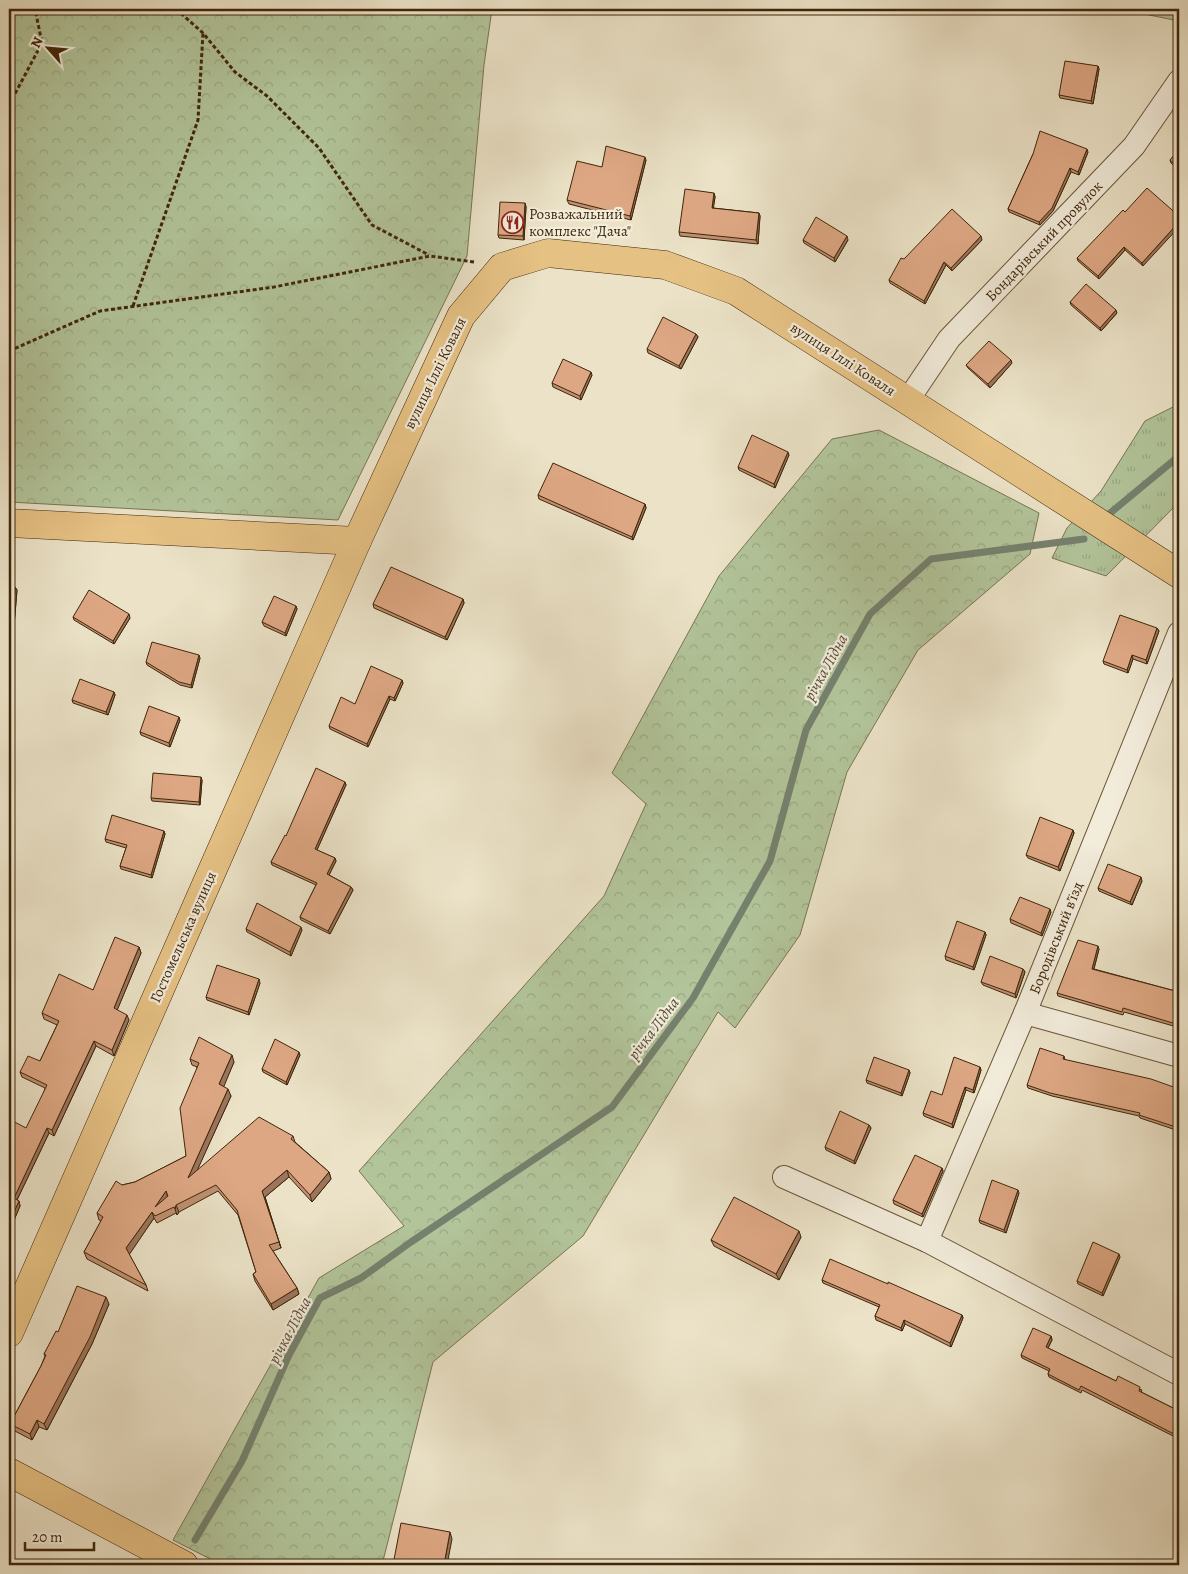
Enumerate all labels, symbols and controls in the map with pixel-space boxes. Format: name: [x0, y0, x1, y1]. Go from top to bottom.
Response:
north arrow: [22, 22, 72, 72]
text: N: [26, 33, 48, 51]
street label: Бондарівський провулок: [981, 176, 1107, 306]
place label: Розважальний комплекс "Дача": [529, 204, 631, 241]
restaurant icon: Розважальний комплекс "Дача": [501, 211, 525, 235]
street label: вулиця Іллі Коваля: [399, 314, 471, 432]
street label: вулиця Іллі Коваля: [787, 317, 899, 401]
water label: річка Лідна: [798, 630, 853, 706]
street label: Гостомельська вулиця: [145, 868, 221, 1006]
street label: Бородівський в’їзд: [1024, 879, 1088, 997]
water label: річка Лідна: [622, 993, 685, 1065]
water label: річка Лідна: [263, 1293, 317, 1369]
scale bar: [25, 1519, 94, 1551]
text: 20 m: [32, 1527, 63, 1547]

